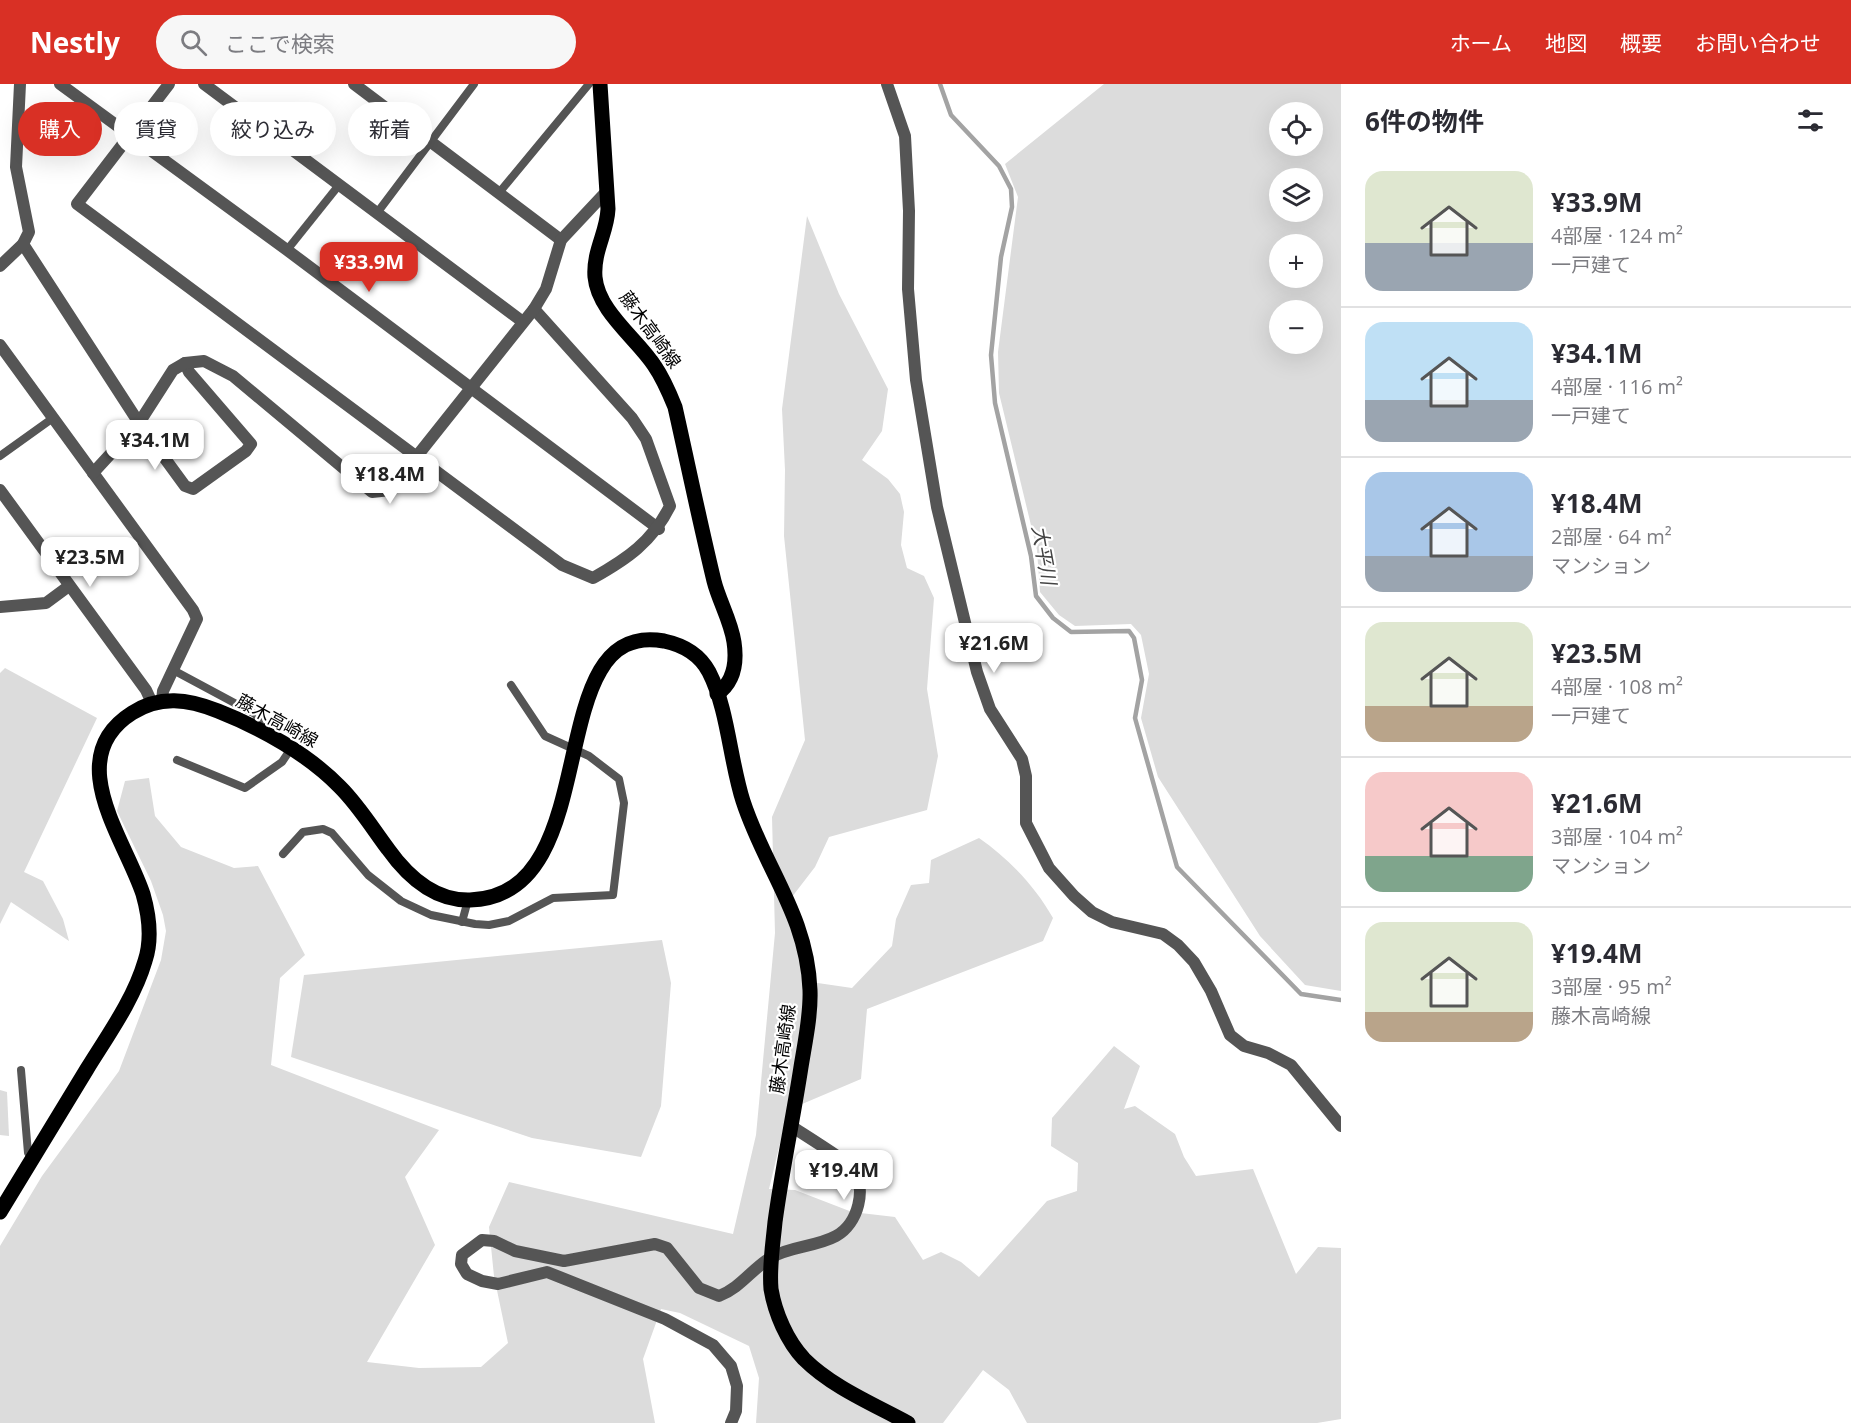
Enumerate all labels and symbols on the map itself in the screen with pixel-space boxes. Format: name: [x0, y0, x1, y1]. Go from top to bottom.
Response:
pin: ¥33.9M: [320, 242, 418, 293]
street label: 藤木高崎線: [615, 286, 687, 373]
pin: ¥34.1M: [106, 420, 204, 471]
pin: ¥18.4M: [341, 454, 439, 505]
water label: 大平川: [1026, 523, 1063, 589]
pin: ¥23.5M: [41, 537, 139, 588]
pin: ¥21.6M: [945, 623, 1043, 674]
street label: 藤木高崎線: [232, 688, 323, 752]
street label: 藤木高崎線: [764, 1003, 800, 1095]
pin: ¥19.4M: [795, 1150, 893, 1201]

